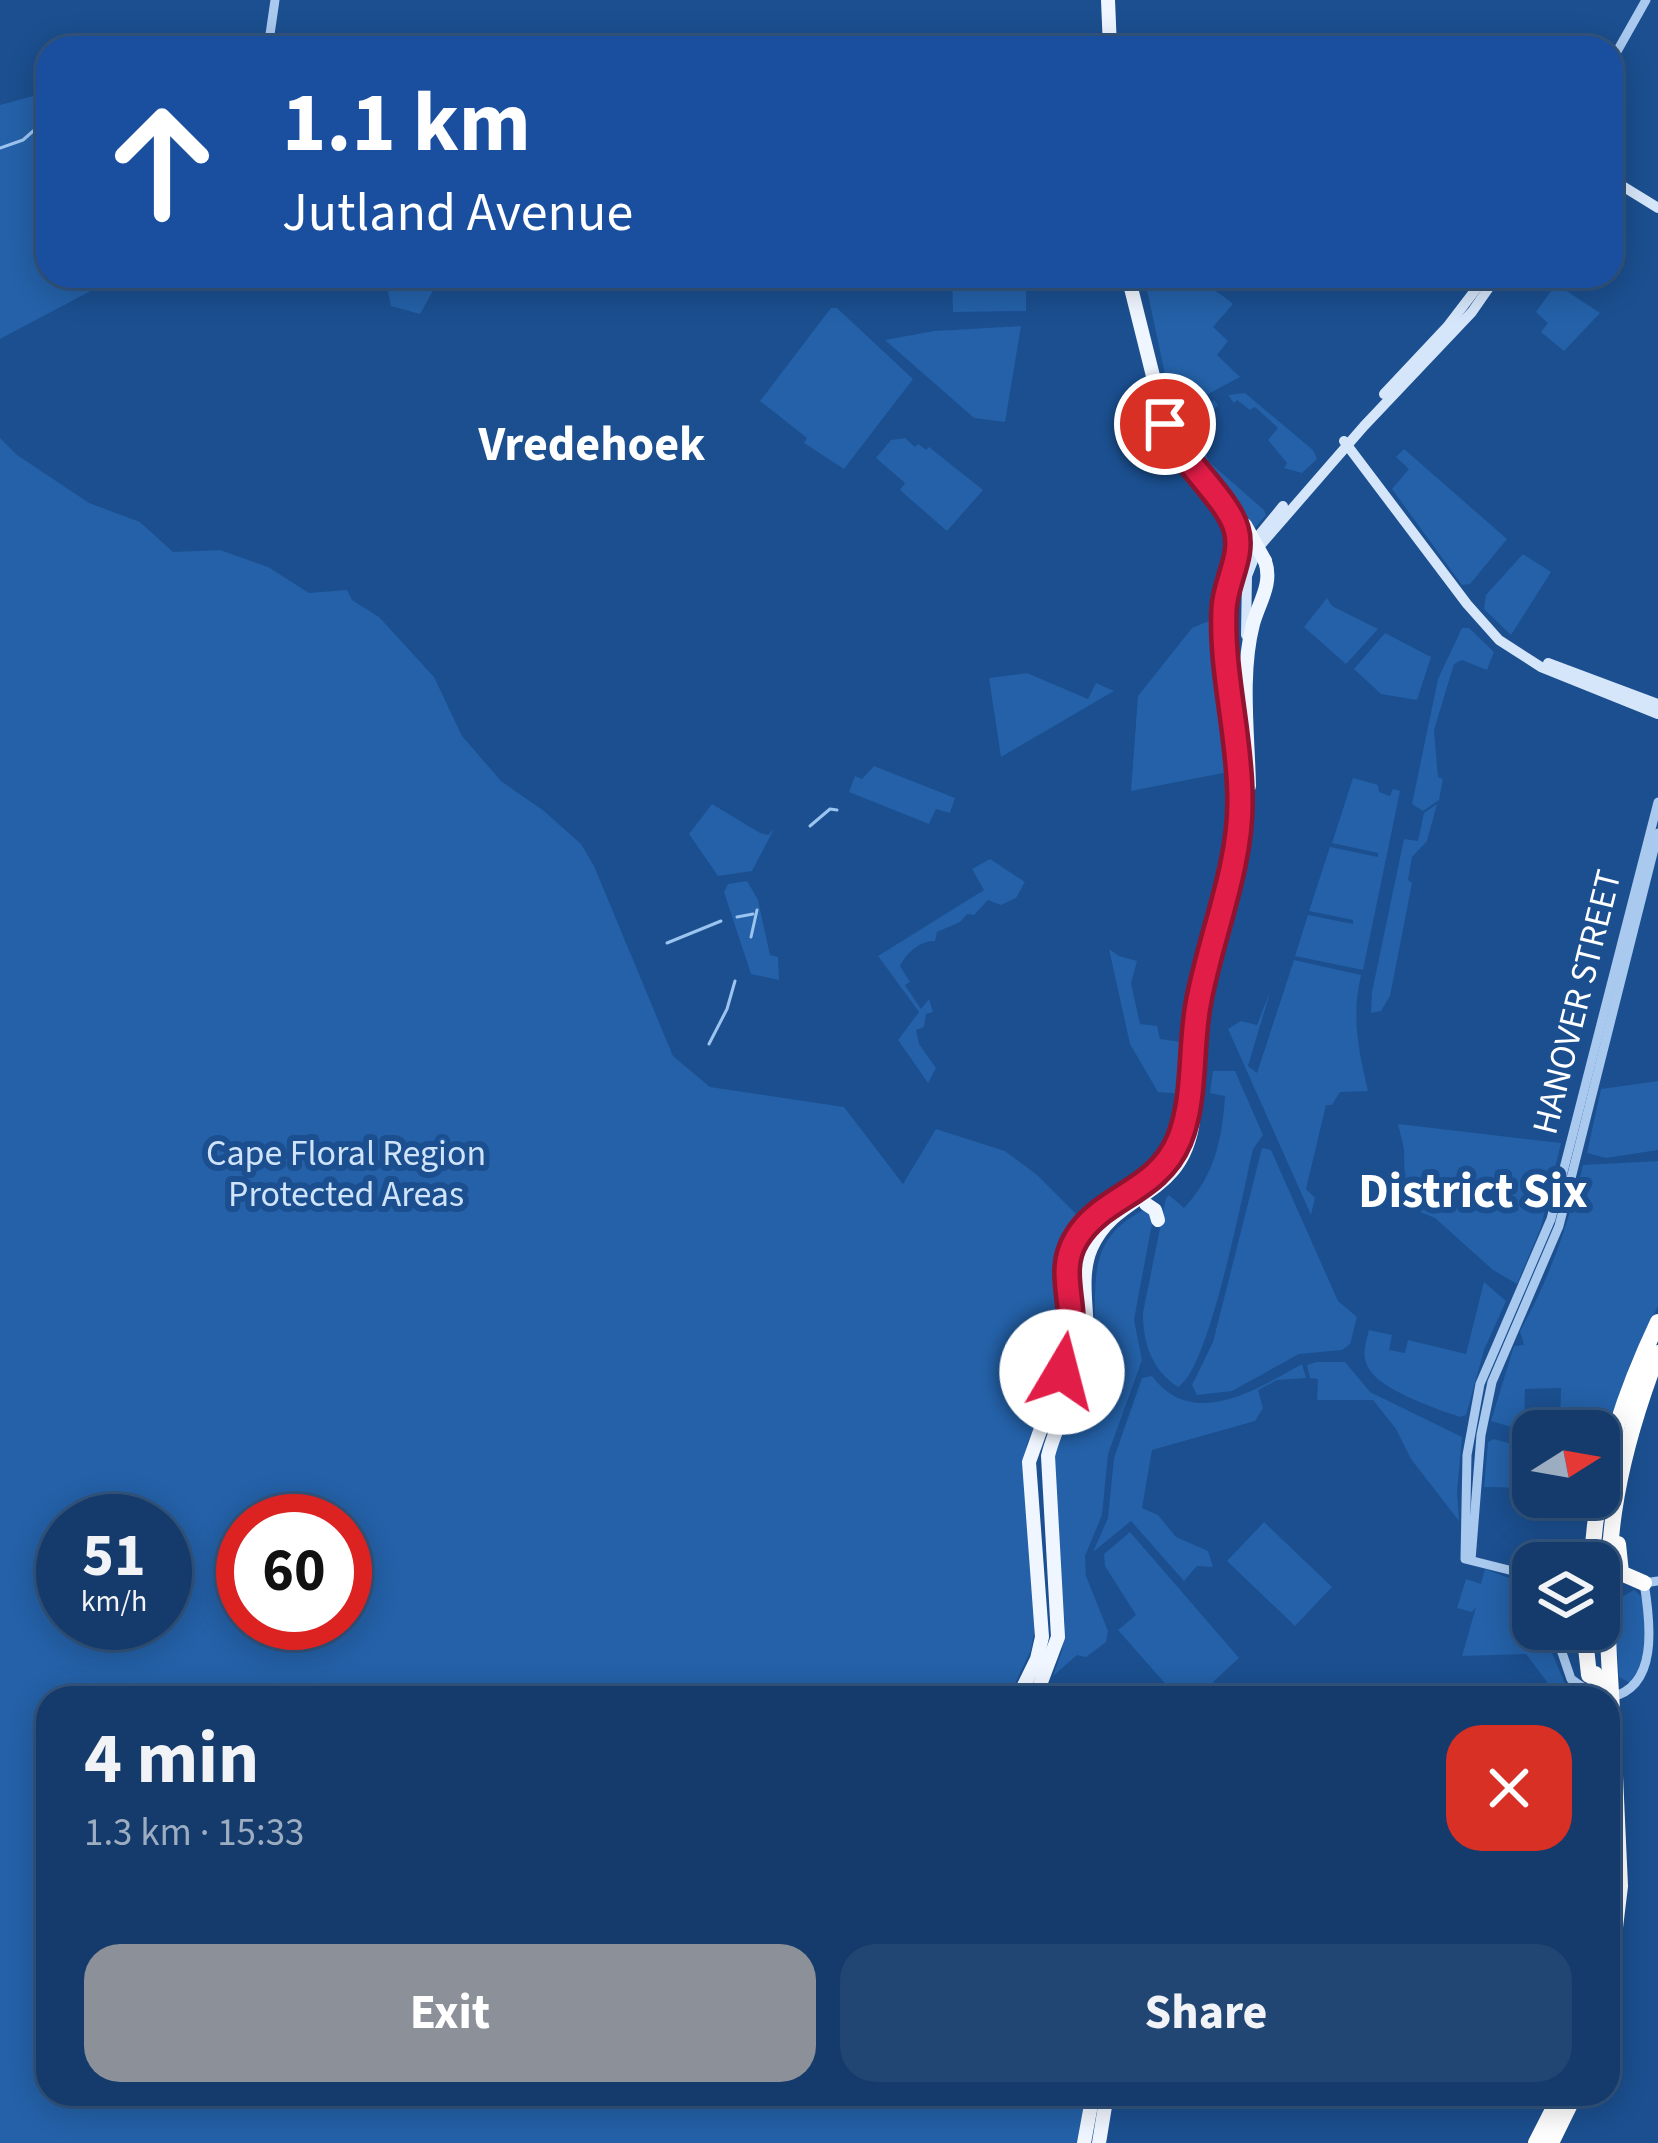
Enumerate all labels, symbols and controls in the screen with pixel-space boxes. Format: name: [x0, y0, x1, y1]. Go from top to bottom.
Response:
text: 1.1 km: [282, 64, 531, 184]
icon: ahead: [84, 84, 240, 240]
text: Jutland Avenue: [282, 175, 633, 252]
pin: [1114, 373, 1216, 475]
icon: arrive: [1132, 391, 1198, 457]
district label: Vredehoek: [478, 411, 706, 479]
street label: HANOVER STREET: [1520, 865, 1634, 1139]
park label: Cape Floral Region Protected Areas: [206, 1128, 486, 1220]
district label: District Six: [1358, 1158, 1588, 1226]
position arrow: [999, 1309, 1125, 1435]
north arrow: [1512, 1410, 1620, 1518]
map controls: [1512, 1410, 1620, 1650]
speed limit sign: 60: [216, 1494, 372, 1650]
text: 51: [82, 1514, 146, 1599]
button: layers: [1512, 1542, 1620, 1650]
text: km/h: [81, 1580, 147, 1623]
text: 4 min: [84, 1708, 259, 1811]
button: close: [1446, 1725, 1572, 1851]
text: 1.3 km · 15:33: [84, 1805, 304, 1861]
button: Exit: [84, 1944, 816, 2082]
button: Share: [840, 1944, 1572, 2082]

